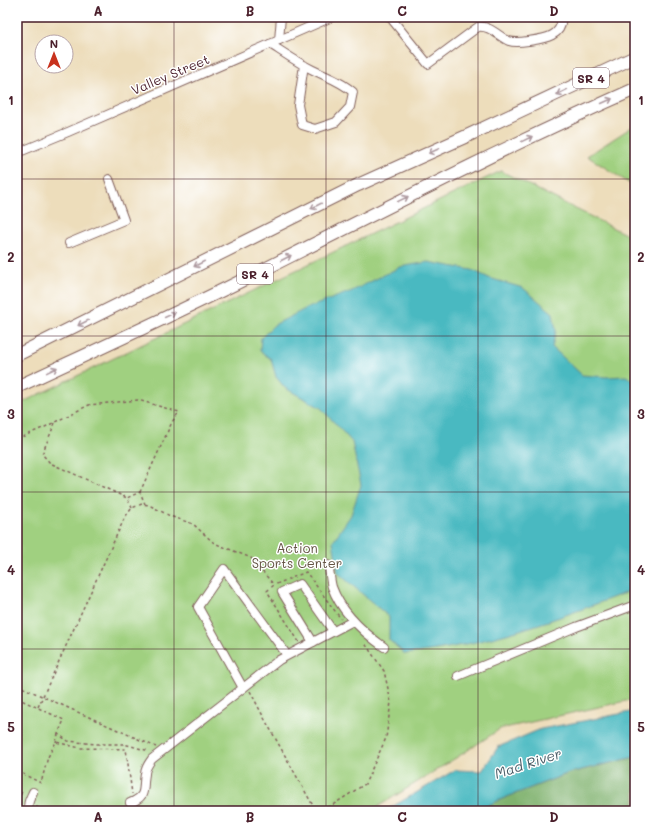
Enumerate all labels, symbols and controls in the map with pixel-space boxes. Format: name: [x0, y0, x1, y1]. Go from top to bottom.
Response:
text: A: [93, 2, 103, 19]
text: B: [246, 2, 255, 19]
text: C: [397, 2, 407, 19]
text: D: [549, 2, 559, 19]
north arrow: [34, 34, 74, 74]
text: N: [50, 36, 58, 51]
street label: Valley Street: [128, 50, 212, 98]
road number: SR 4: [573, 68, 609, 88]
one-way arrow: [556, 89, 568, 96]
text: 1: [8, 91, 14, 108]
text: 1: [638, 91, 644, 108]
one-way arrow: [601, 97, 613, 105]
one-way arrow: [521, 135, 533, 142]
one-way arrow: [428, 148, 440, 156]
one-way arrow: [396, 195, 408, 202]
one-way arrow: [310, 203, 322, 210]
text: 2: [7, 248, 15, 265]
text: 2: [637, 248, 645, 265]
one-way arrow: [280, 253, 292, 261]
one-way arrow: [194, 261, 206, 268]
road number: SR 4: [237, 264, 273, 284]
one-way arrow: [163, 311, 175, 318]
one-way arrow: [77, 319, 89, 327]
one-way arrow: [46, 366, 58, 373]
text: 3: [7, 405, 15, 422]
text: 3: [637, 405, 645, 422]
park label: Action Sports Center: [252, 539, 342, 571]
text: 4: [7, 561, 15, 578]
text: 4: [637, 561, 645, 578]
text: 5: [7, 718, 15, 735]
text: 5: [637, 718, 645, 735]
water label: Mad River: [492, 743, 564, 783]
text: A: [93, 808, 103, 825]
text: B: [246, 808, 255, 825]
text: C: [397, 808, 407, 825]
text: D: [549, 808, 559, 825]

